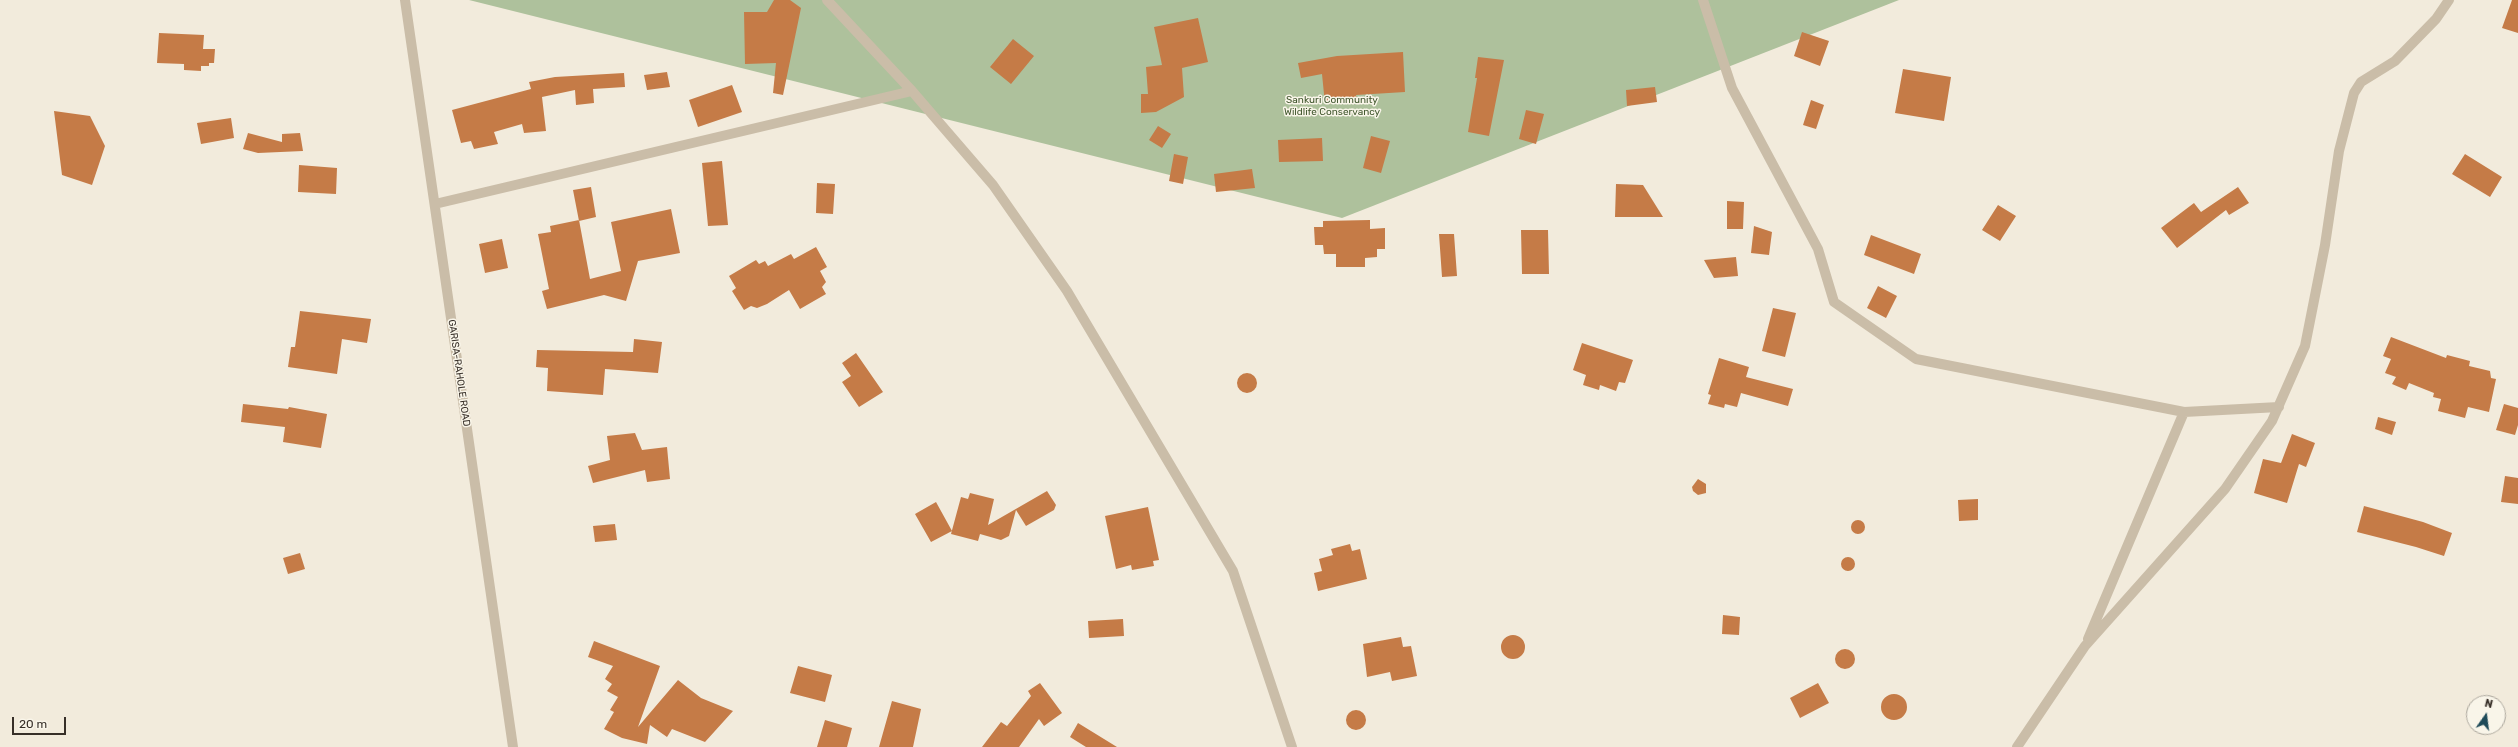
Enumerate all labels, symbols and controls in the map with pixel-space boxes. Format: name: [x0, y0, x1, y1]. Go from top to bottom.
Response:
park label: Sankuri Community Wildlife Conservancy: [1284, 94, 1380, 118]
street label: GARISA-RAHOLE ROAD: [446, 319, 472, 427]
north arrow: [2466, 695, 2506, 735]
text: N: [2483, 697, 2494, 711]
scale bar: [14, 709, 68, 735]
text: 20 m: [19, 717, 47, 731]

